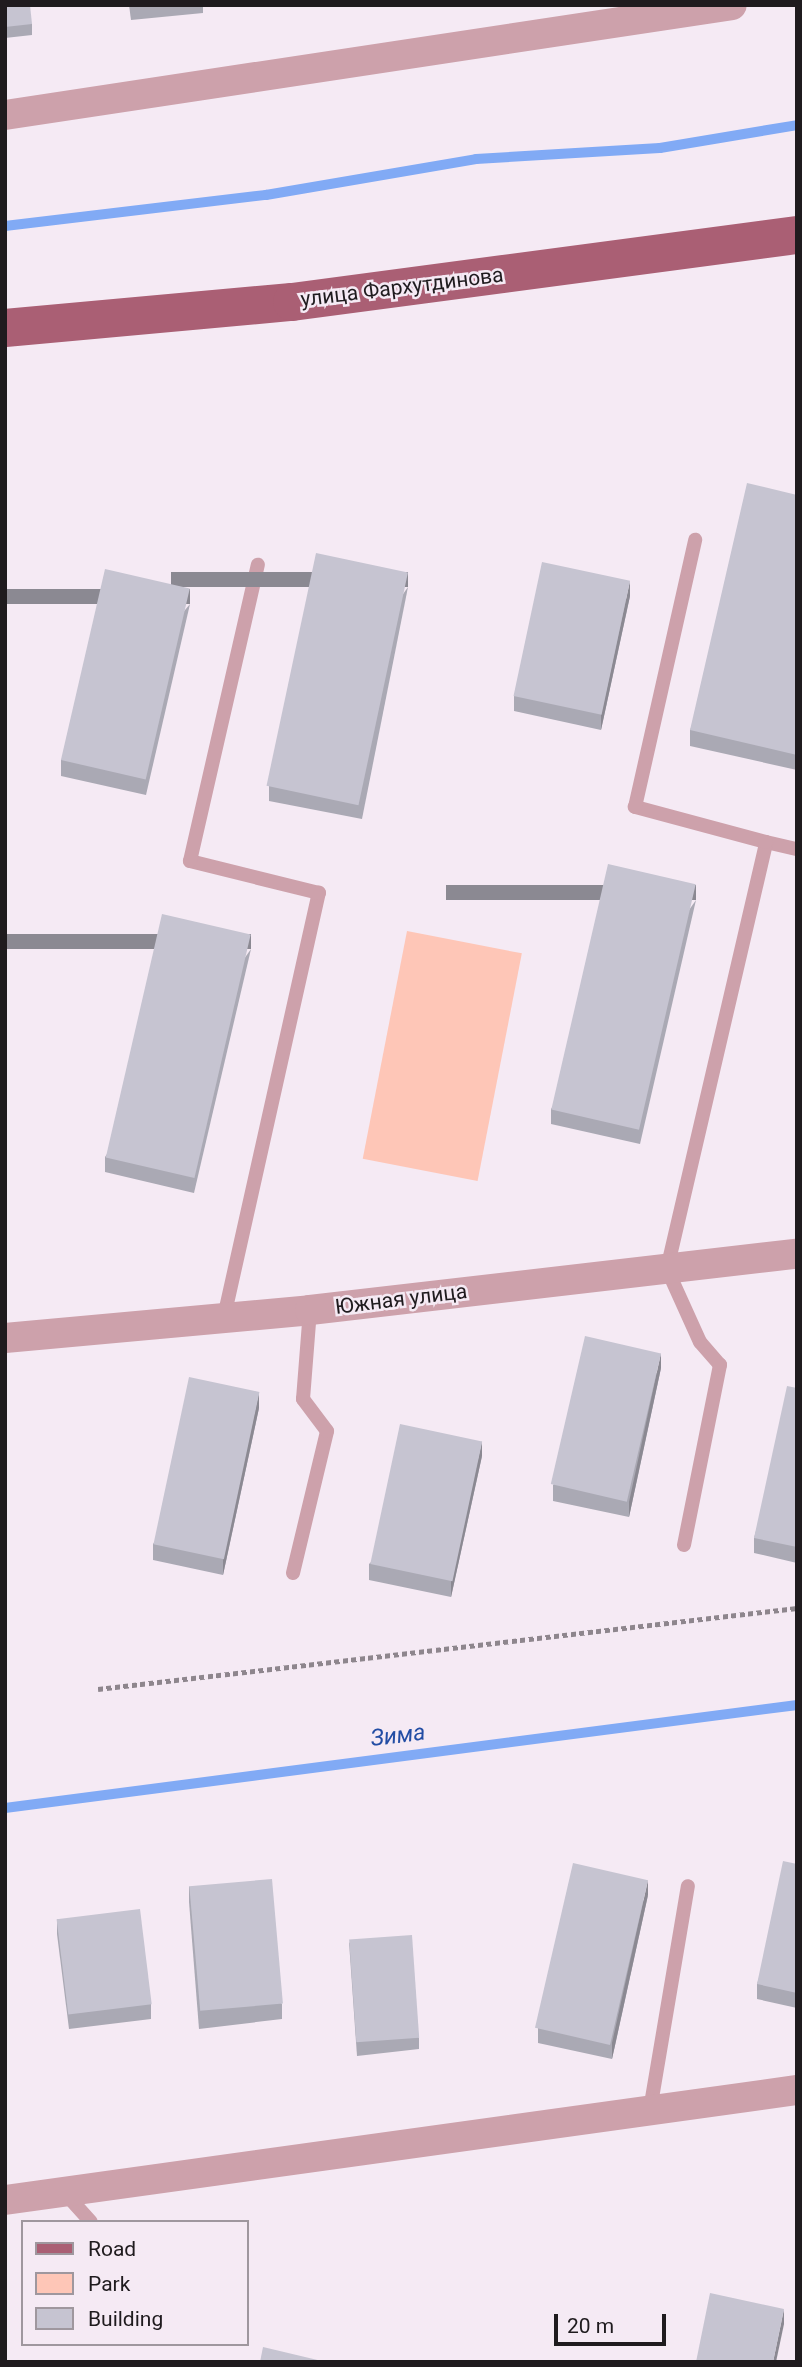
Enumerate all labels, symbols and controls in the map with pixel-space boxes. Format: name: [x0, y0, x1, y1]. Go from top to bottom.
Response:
street label: улица Фархутдинова: [299, 262, 505, 312]
street label: Южная улица: [334, 1278, 468, 1320]
water label: Зима: [369, 1719, 427, 1753]
legend: [21, 2220, 248, 2346]
text: Road: [88, 2237, 136, 2261]
text: Park: [88, 2272, 130, 2296]
scale bar: [557, 2300, 669, 2344]
text: Building: [88, 2307, 163, 2331]
text: 20 m: [567, 2314, 614, 2338]

